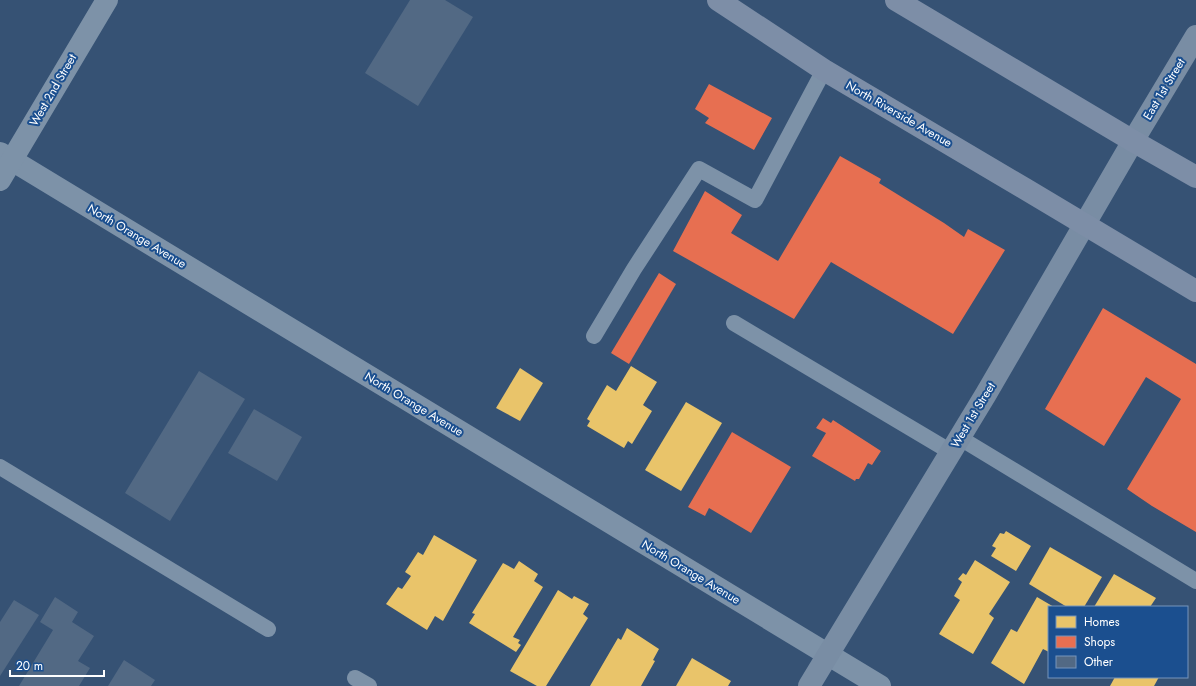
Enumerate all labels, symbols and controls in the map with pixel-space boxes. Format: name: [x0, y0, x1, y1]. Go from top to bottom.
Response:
street label: West 2nd Street: [25, 50, 81, 129]
street label: East 1st Street: [1139, 55, 1190, 123]
street label: North Riverside Avenue: [843, 76, 955, 152]
street label: North Orange Avenue: [84, 199, 190, 273]
street label: North Orange Avenue: [361, 367, 467, 441]
street label: West 1st Street: [946, 379, 1000, 451]
street label: North Orange Avenue: [638, 535, 744, 609]
legend: [1048, 606, 1188, 678]
text: Homes: [1084, 613, 1120, 631]
text: Shops: [1084, 633, 1115, 651]
scale bar: [10, 652, 104, 678]
text: Other: [1084, 653, 1114, 671]
text: 20 m: [16, 657, 43, 675]

